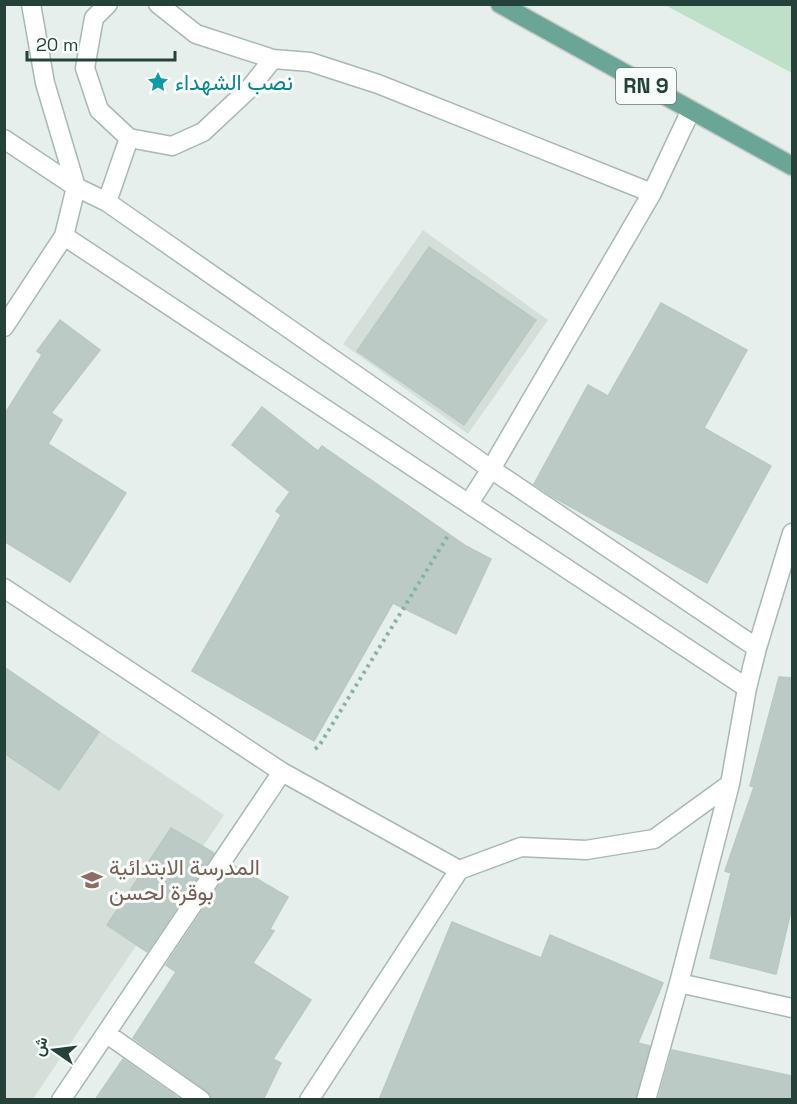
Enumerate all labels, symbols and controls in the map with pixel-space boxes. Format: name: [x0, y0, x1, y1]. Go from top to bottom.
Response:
scale bar: [27, 24, 176, 62]
text: 20 m: [36, 33, 79, 56]
place label: نصب الشهداء: [175, 68, 293, 96]
road number: RN 9: [616, 68, 676, 104]
place icon: نصب الشهداء: [146, 70, 170, 94]
place label: المدرسة الابتدائية بوقرة لحسن: [109, 853, 260, 906]
school or university icon: المدرسة الابتدائية بوقرة لحسن: [80, 868, 104, 892]
north arrow: [24, 1020, 84, 1080]
text: ش: [27, 1035, 52, 1058]

